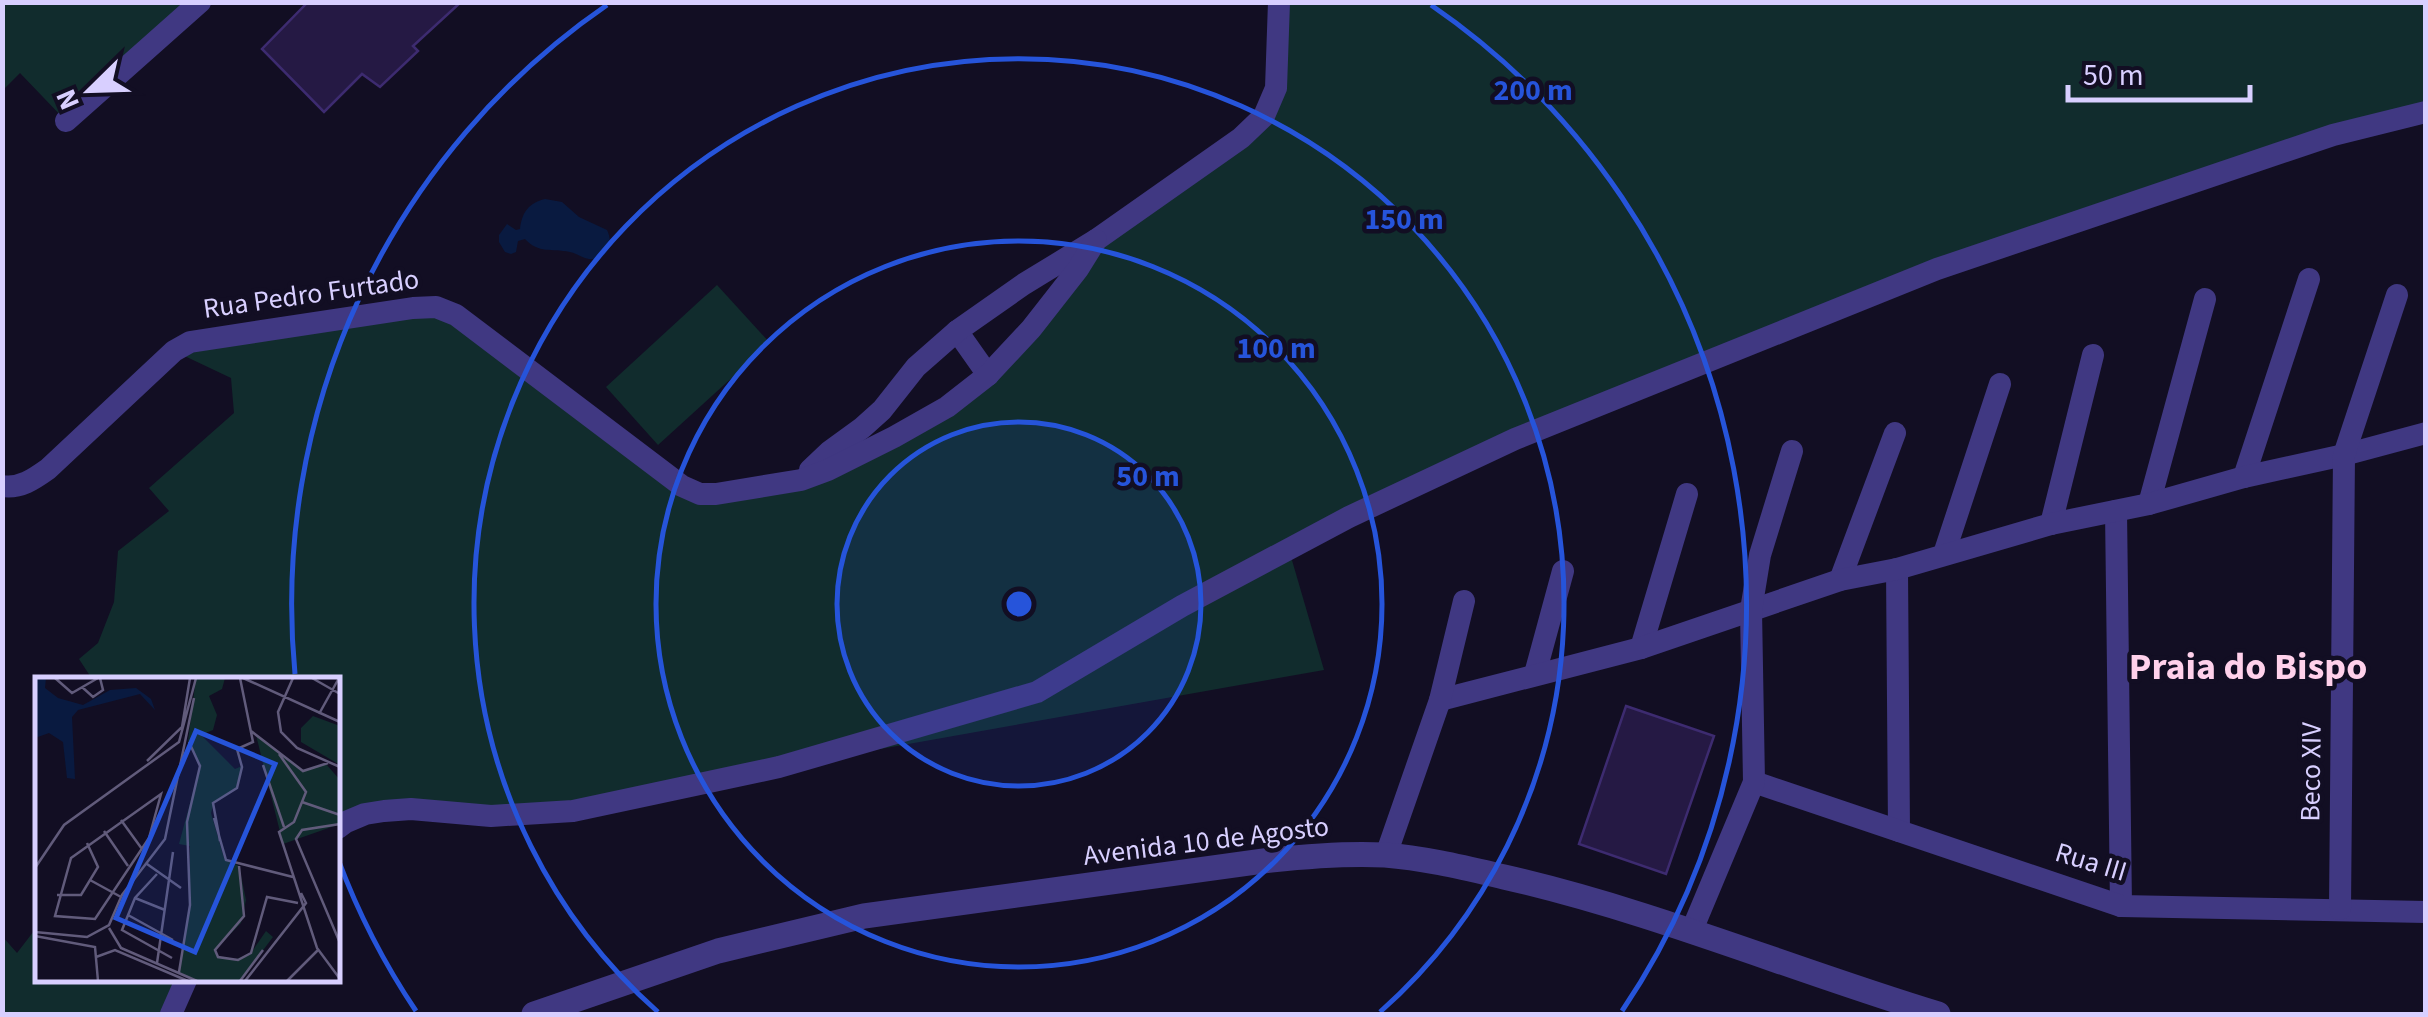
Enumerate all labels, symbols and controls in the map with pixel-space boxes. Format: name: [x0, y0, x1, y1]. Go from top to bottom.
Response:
north arrow: [40, 40, 140, 140]
scale bar: [2068, 40, 2250, 102]
text: 50 m: [2083, 54, 2144, 97]
text: 200 m: [1493, 69, 1573, 112]
text: N: [46, 83, 90, 116]
text: 150 m: [1364, 198, 1444, 241]
street label: Rua Pedro Furtado: [200, 259, 422, 329]
text: 100 m: [1236, 327, 1316, 370]
text: 50 m: [1116, 455, 1180, 498]
centre of rings: [1001, 586, 1037, 622]
district label: Praia do Bispo: [2129, 640, 2367, 694]
inset map: [35, 677, 340, 982]
street label: Beco XIV: [2290, 721, 2332, 822]
street label: Avenida 10 de Agosto: [1081, 806, 1331, 876]
street label: Rua III: [2050, 832, 2132, 892]

